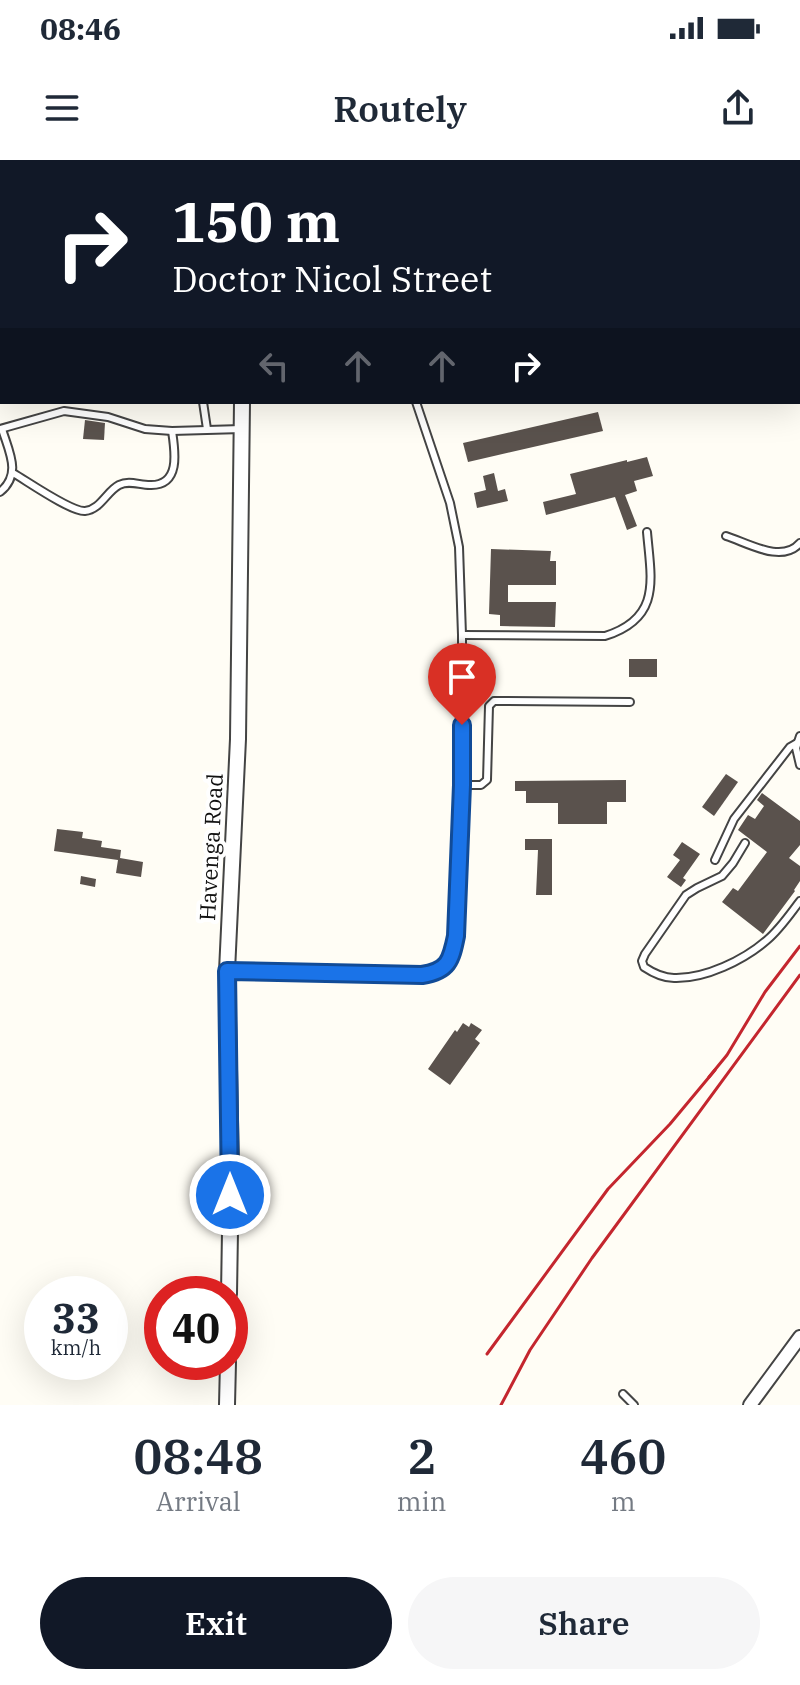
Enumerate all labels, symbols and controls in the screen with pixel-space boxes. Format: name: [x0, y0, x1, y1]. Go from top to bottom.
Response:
text: 08:46: [40, 9, 121, 48]
text: Routely: [333, 85, 467, 132]
icon: menu: [40, 86, 84, 130]
icon: share: [716, 86, 760, 130]
text: 150 m: [172, 185, 340, 257]
icon: right: [40, 192, 144, 296]
text: Doctor Nicol Street: [172, 255, 492, 302]
icon: left: [252, 344, 296, 388]
icon: ahead: [336, 344, 380, 388]
icon: ahead: [420, 344, 464, 388]
icon: right: [504, 344, 548, 388]
pin: [428, 643, 496, 725]
icon: arrive: [440, 655, 484, 699]
street label: Havenga Road: [192, 772, 229, 922]
position arrow: [188, 1153, 272, 1237]
speed limit sign: 40: [144, 1276, 248, 1380]
text: 33: [52, 1292, 100, 1344]
text: km/h: [51, 1334, 101, 1361]
text: 08:48: [134, 1425, 263, 1487]
text: 2: [407, 1425, 436, 1487]
text: 460: [580, 1425, 666, 1487]
text: Arrival: [156, 1484, 241, 1518]
text: min: [397, 1484, 446, 1518]
text: m: [611, 1484, 636, 1518]
button: Exit: [40, 1577, 392, 1669]
button: Share: [408, 1577, 760, 1669]

